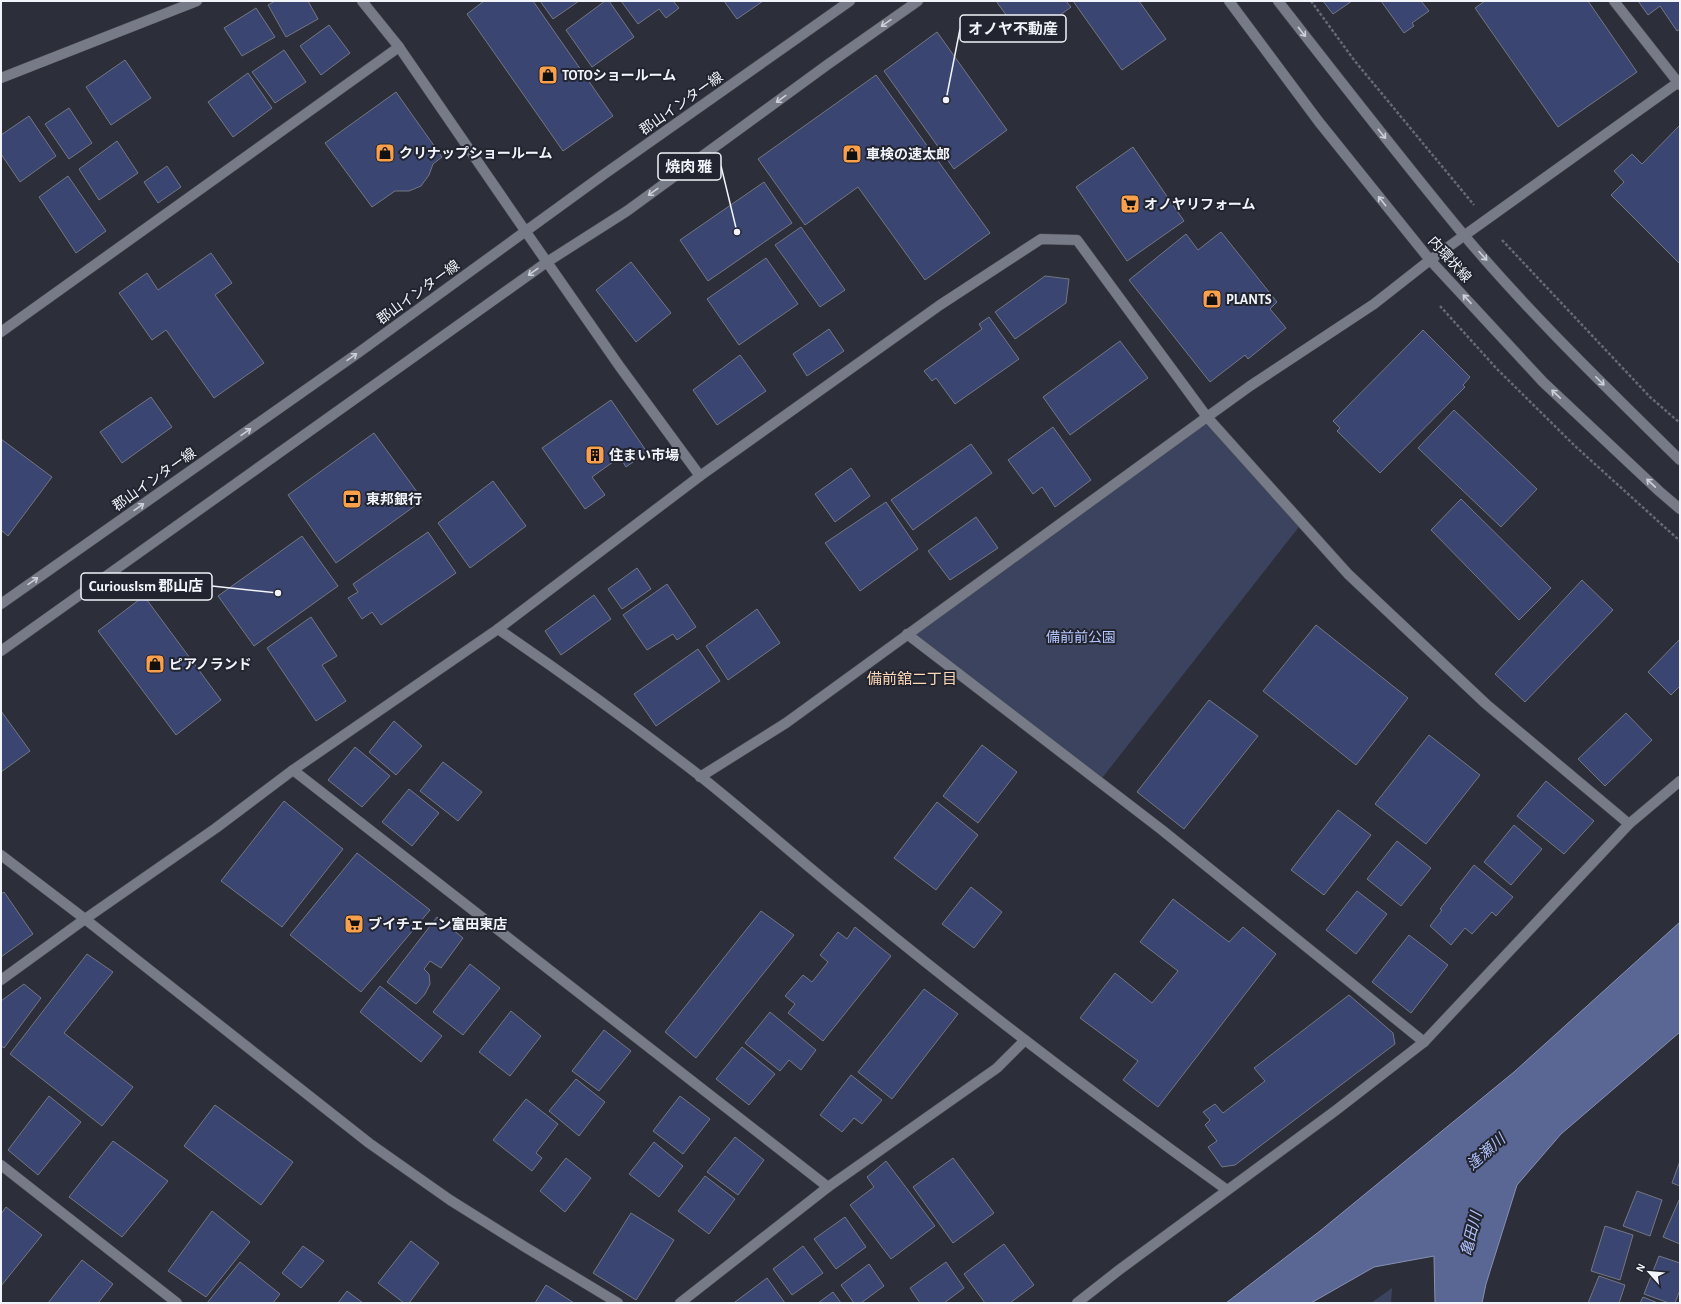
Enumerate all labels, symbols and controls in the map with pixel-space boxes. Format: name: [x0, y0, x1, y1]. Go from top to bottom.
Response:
callout: オノヤ不動産: [960, 15, 1066, 42]
one-way arrow: [881, 19, 892, 27]
text: オノヤ不動産: [968, 21, 1058, 37]
one-way arrow: [1298, 26, 1306, 37]
shop icon: TOTOショールーム: [537, 64, 559, 86]
place label: TOTOショールーム: [562, 68, 676, 83]
street label: 郡山インター線: [637, 69, 726, 138]
one-way arrow: [775, 95, 786, 103]
one-way arrow: [1378, 128, 1387, 139]
shop icon: クリナップショールーム: [374, 142, 396, 164]
shop icon: 車検の速太郎: [841, 143, 863, 165]
place label: クリナップショールーム: [399, 146, 553, 161]
place label: 車検の速太郎: [866, 147, 950, 162]
callout: 焼肉 雅: [658, 153, 721, 180]
text: 焼肉 雅: [665, 159, 713, 175]
one-way arrow: [647, 188, 658, 196]
supermarket icon: オノヤリフォーム: [1119, 193, 1141, 215]
one-way arrow: [1378, 195, 1387, 206]
place label: オノヤリフォーム: [1144, 197, 1256, 212]
street label: 内環状線: [1425, 233, 1475, 285]
one-way arrow: [1478, 250, 1487, 260]
street label: 郡山インター線: [374, 258, 462, 327]
one-way arrow: [528, 268, 539, 276]
shop icon: PLANTS: [1201, 288, 1223, 310]
place label: PLANTS: [1226, 293, 1272, 307]
one-way arrow: [1463, 295, 1472, 305]
one-way arrow: [346, 353, 357, 361]
one-way arrow: [1595, 376, 1605, 386]
one-way arrow: [1551, 389, 1561, 399]
one-way arrow: [240, 428, 251, 436]
building icon: 住まい市場: [584, 444, 606, 466]
street label: 郡山インター線: [110, 445, 199, 514]
place label: 住まい市場: [609, 447, 679, 463]
one-way arrow: [1646, 478, 1656, 488]
bank icon: 東邦銀行: [341, 488, 363, 510]
place label: 東邦銀行: [366, 492, 422, 507]
one-way arrow: [134, 503, 145, 511]
callout: CuriousIsm 郡山店: [81, 573, 212, 600]
one-way arrow: [27, 577, 38, 585]
text: CuriousIsm 郡山店: [89, 578, 203, 594]
park label: 備前前公園: [1046, 629, 1116, 645]
shop icon: ピアノランド: [144, 653, 166, 675]
place label: ピアノランド: [169, 658, 252, 672]
district label: 備前舘二丁目: [867, 671, 957, 687]
supermarket icon: ブイチェーン富田東店: [343, 913, 365, 935]
place label: ブイチェーン富田東店: [368, 916, 507, 932]
water label: 逢瀬川: [1464, 1130, 1510, 1173]
water label: 亀田川: [1458, 1208, 1485, 1258]
north arrow: [1629, 1252, 1669, 1292]
text: N: [1634, 1262, 1647, 1274]

